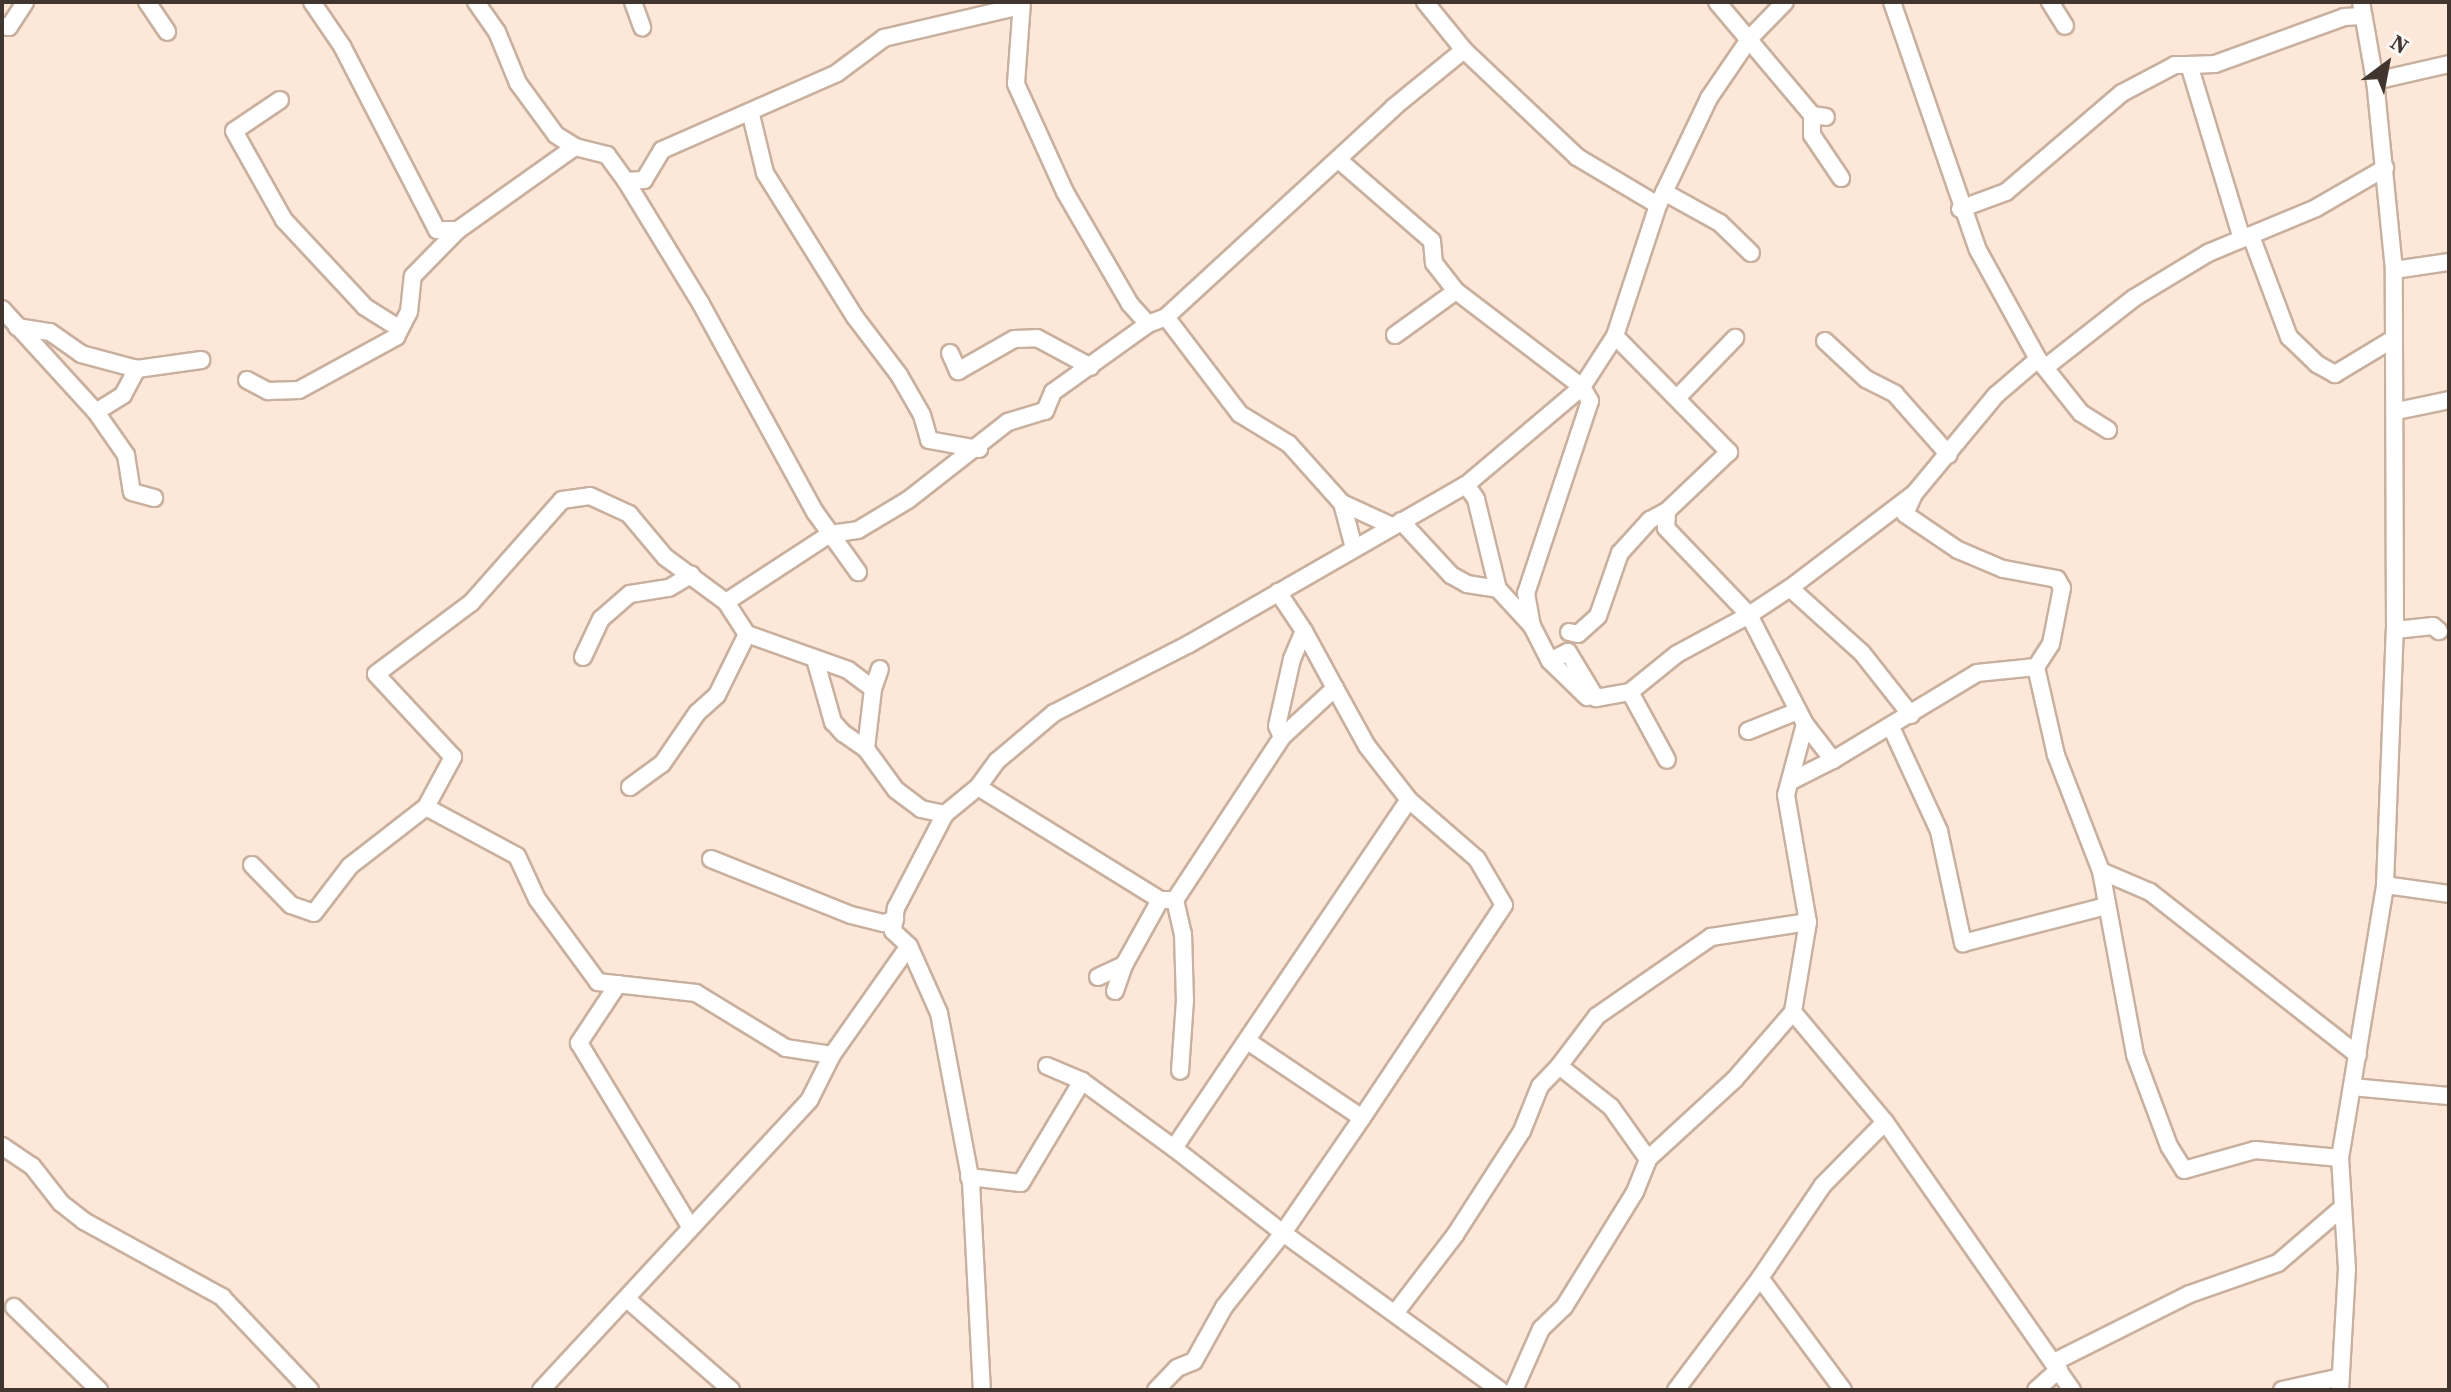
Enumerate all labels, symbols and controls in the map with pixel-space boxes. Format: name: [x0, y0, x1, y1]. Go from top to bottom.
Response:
north arrow: [2347, 24, 2427, 104]
text: N: [2385, 27, 2414, 61]

